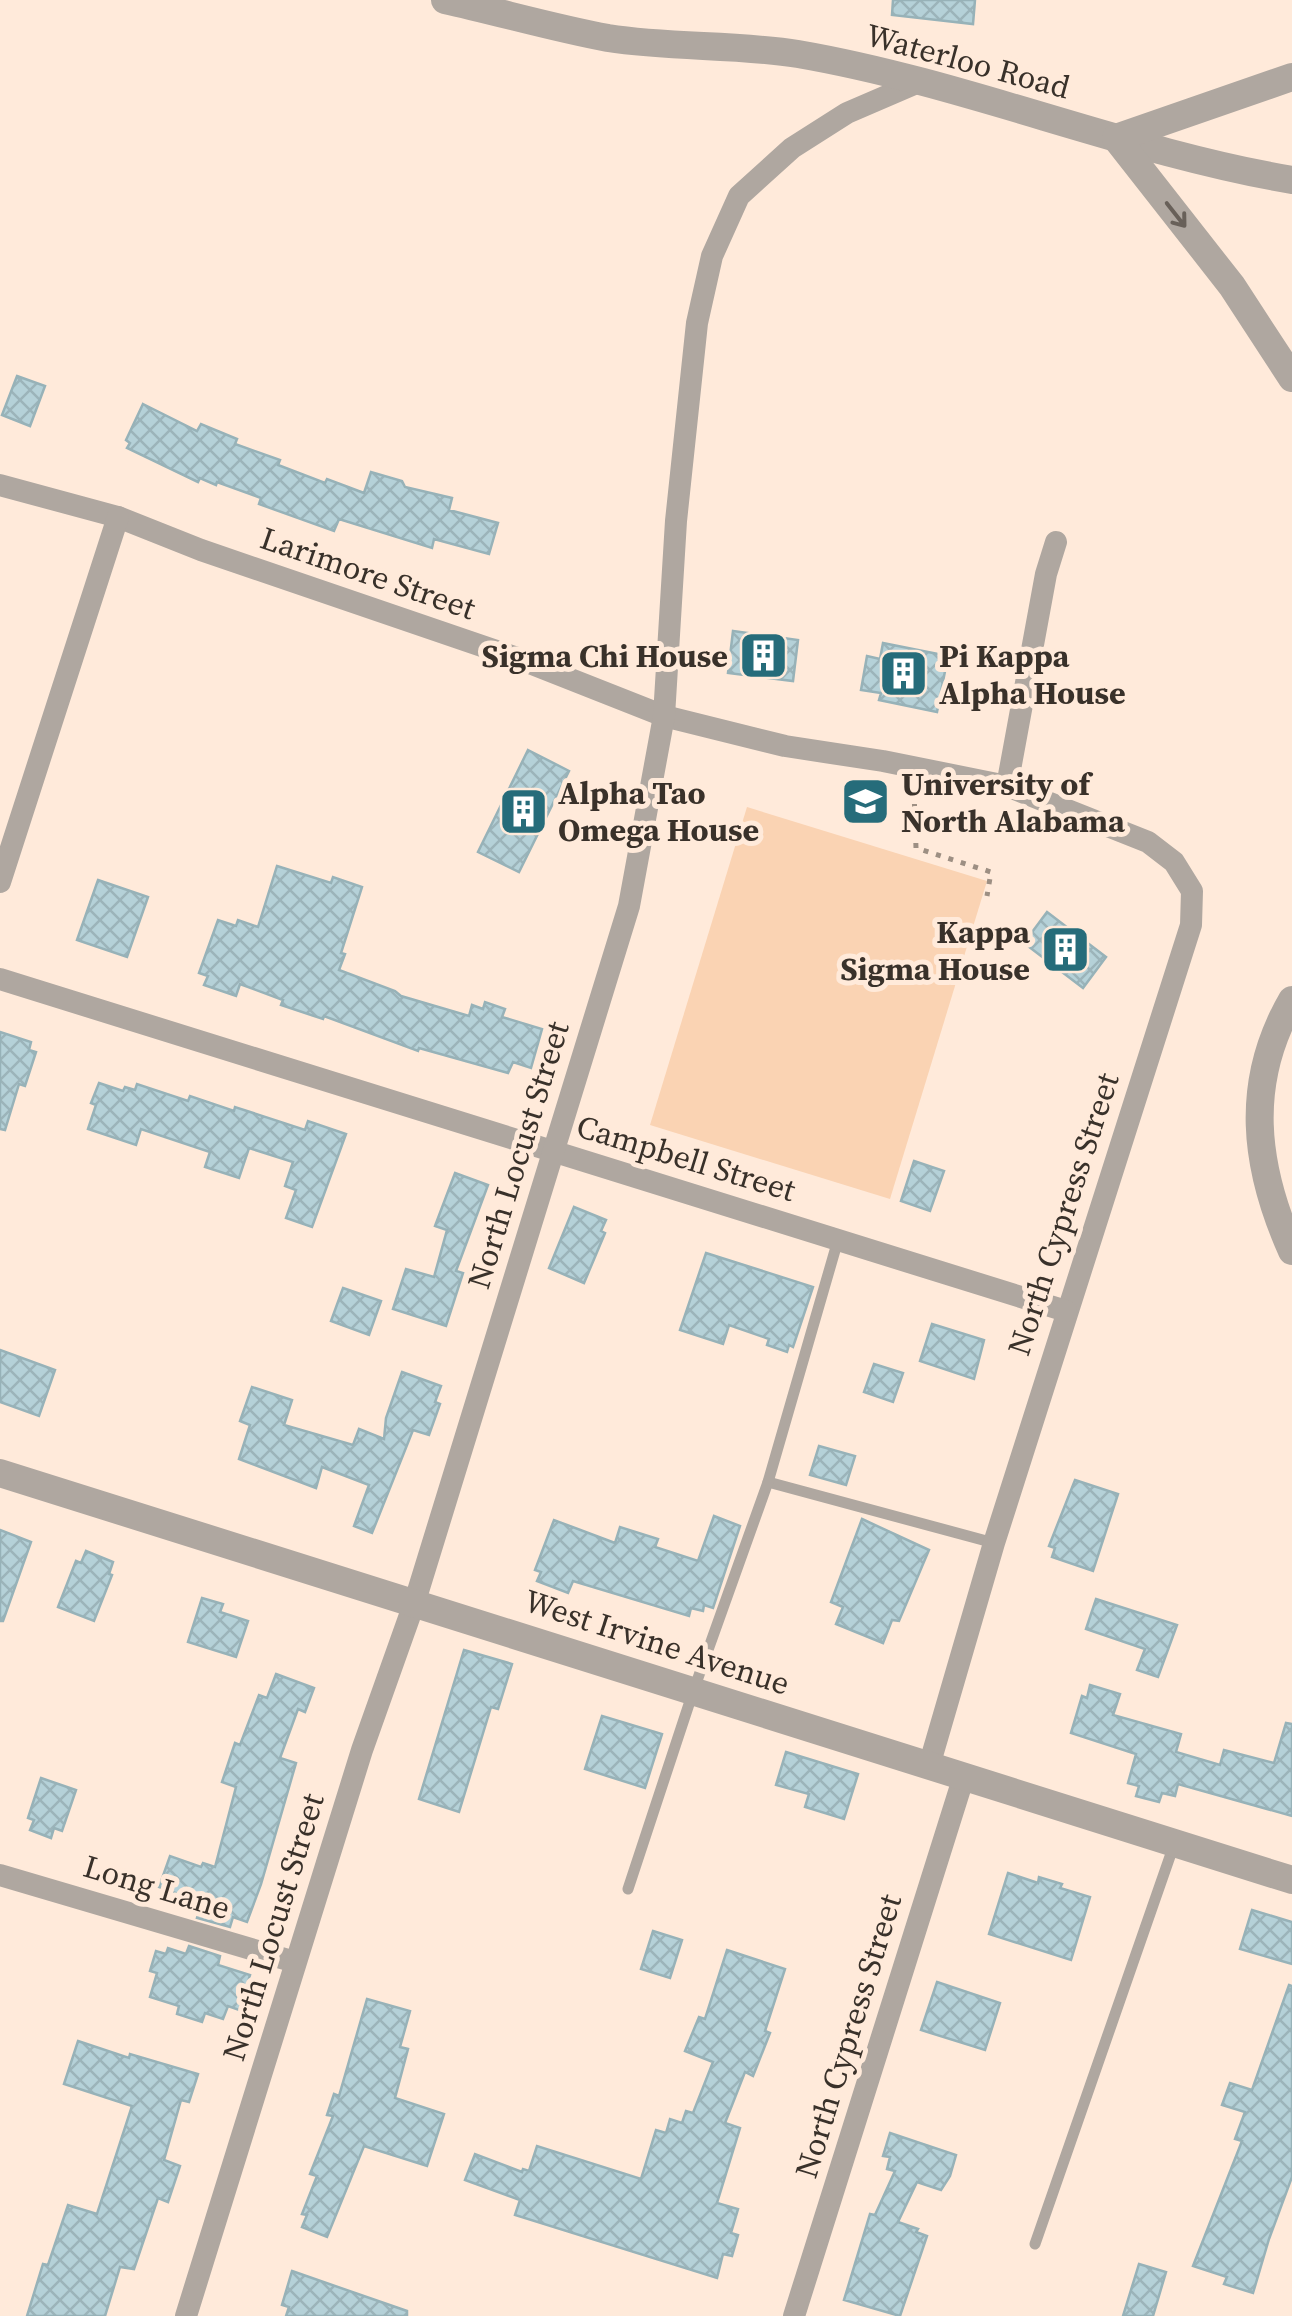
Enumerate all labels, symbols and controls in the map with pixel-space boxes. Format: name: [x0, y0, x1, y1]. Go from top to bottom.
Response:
street label: Waterloo Road: [861, 13, 1075, 109]
one-way arrow: [1165, 202, 1187, 228]
street label: Larimore Street: [255, 516, 482, 631]
building icon: Sigma Chi House: [737, 630, 789, 682]
place label: Sigma Chi House: [482, 634, 728, 678]
place label: Pi Kappa Alpha House: [939, 634, 1126, 715]
building icon: Pi Kappa Alpha House: [878, 648, 930, 700]
place label: University of North Alabama: [901, 762, 1126, 843]
place label: Alpha Tao Omega House: [558, 771, 759, 852]
school or university icon: University of North Alabama: [840, 776, 892, 828]
building icon: Alpha Tao Omega House: [497, 785, 549, 837]
place label: Kappa Sigma House: [840, 910, 1031, 991]
building icon: Kappa Sigma House: [1039, 924, 1091, 976]
street label: North Locust Street: [456, 1015, 580, 1294]
street label: North Cypress Street: [997, 1067, 1130, 1361]
street label: Campbell Street: [571, 1104, 801, 1212]
street label: West Irvine Avenue: [519, 1578, 795, 1706]
street label: North Locust Street: [211, 1787, 335, 2066]
street label: Long Lane: [78, 1844, 236, 1930]
street label: North Cypress Street: [784, 1888, 912, 2183]

